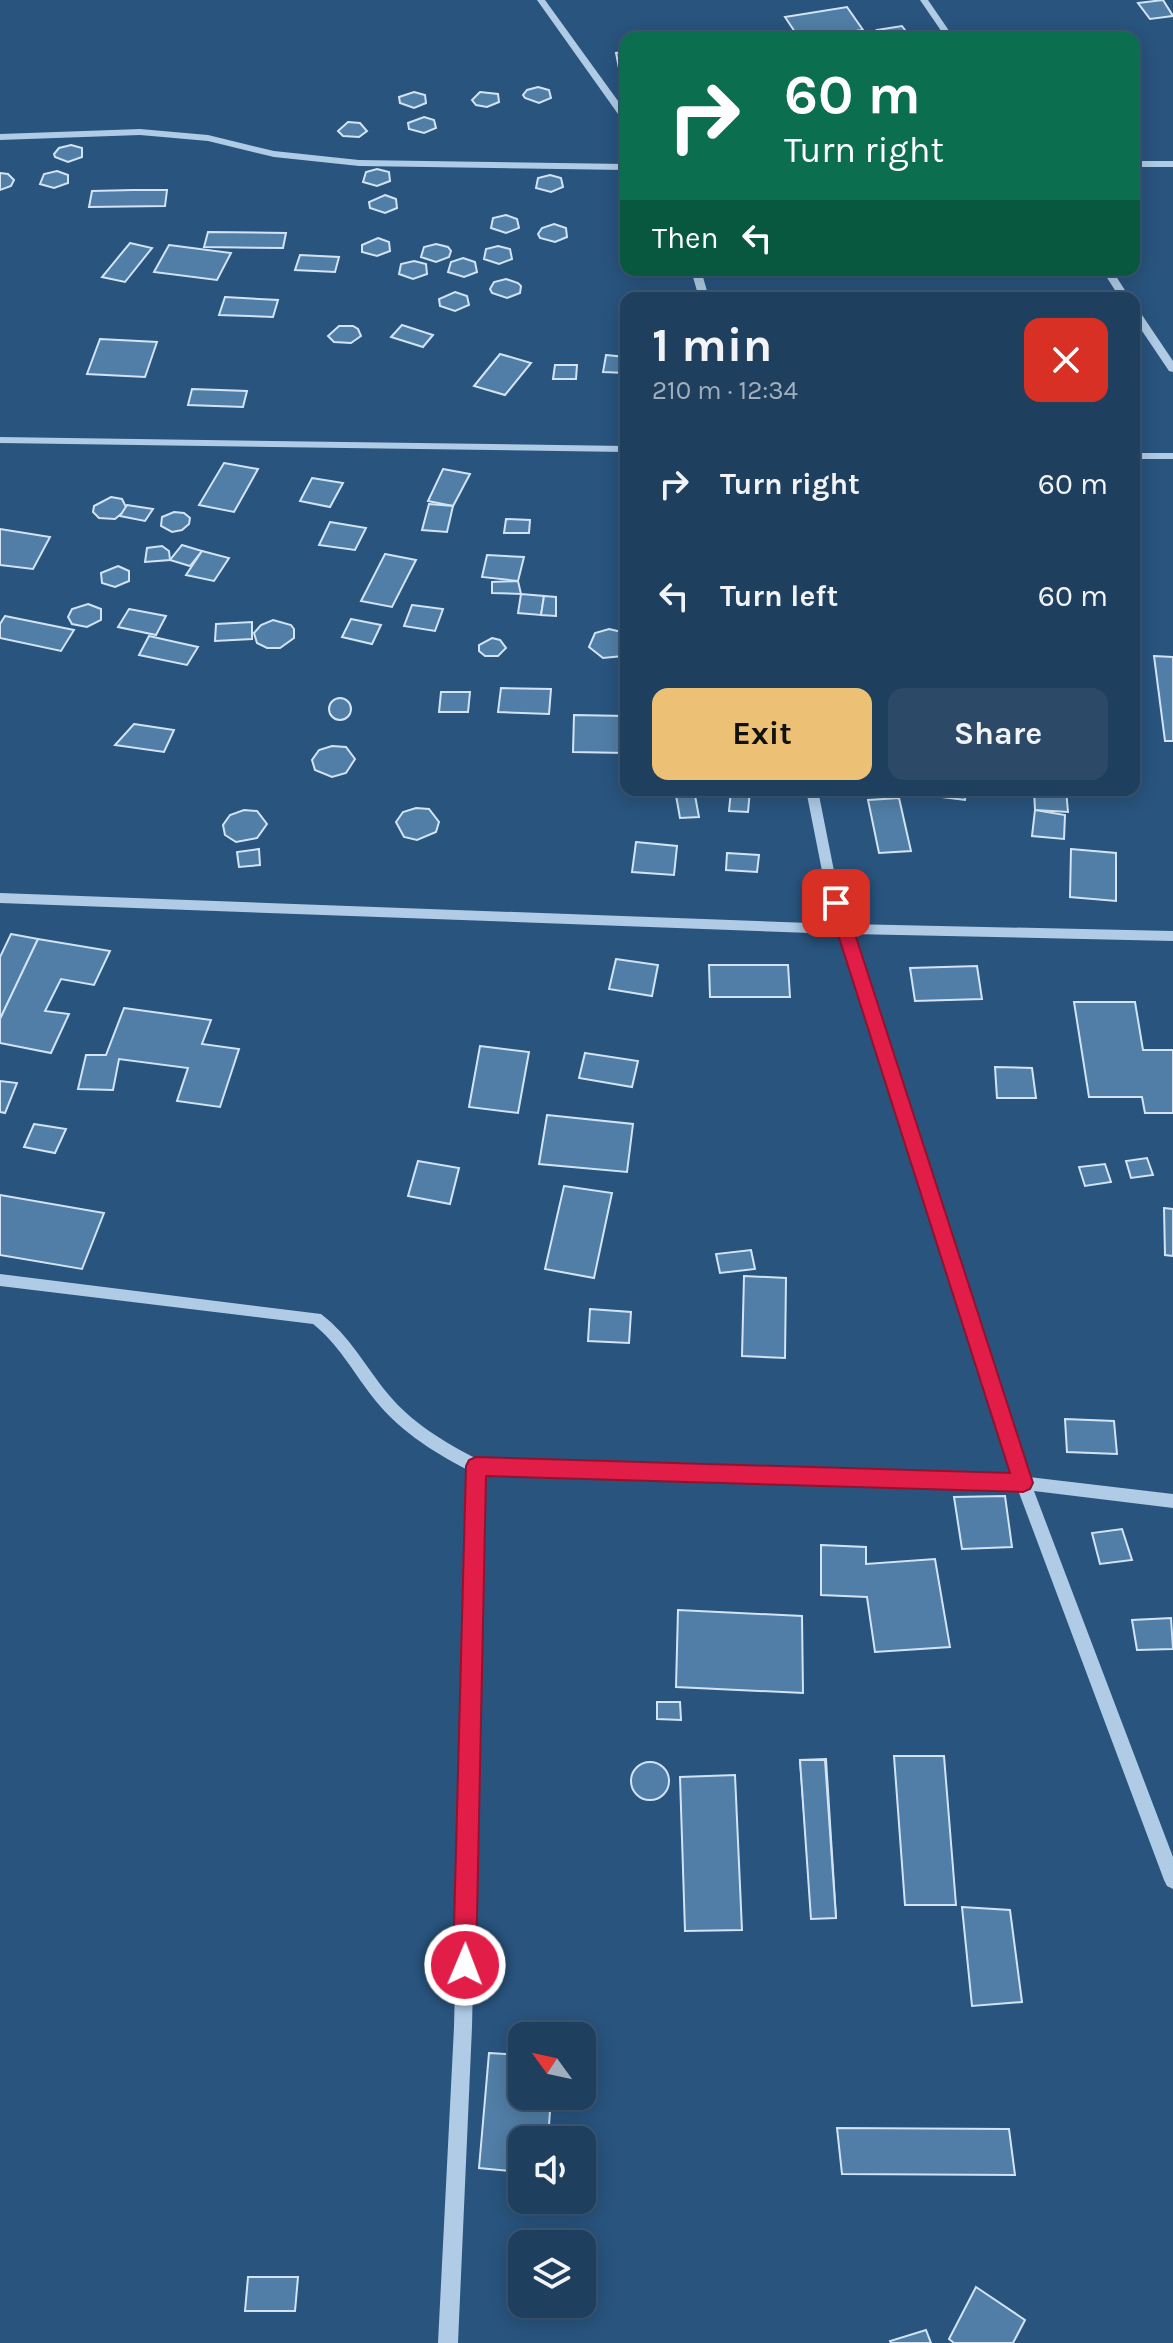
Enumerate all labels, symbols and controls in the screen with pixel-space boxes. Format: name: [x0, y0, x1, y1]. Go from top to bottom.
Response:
text: 60 m: [784, 62, 921, 127]
icon: right: [652, 64, 756, 168]
text: Turn right: [784, 129, 944, 171]
icon: left: [735, 216, 779, 260]
text: Then: [652, 220, 719, 256]
text: 1 min: [652, 317, 772, 373]
button: close: [1024, 318, 1108, 402]
text: 210 m · 12:34: [652, 375, 798, 406]
icon: right: [652, 462, 696, 506]
text: Turn right: [720, 466, 860, 502]
text: 60 m: [1038, 466, 1108, 502]
icon: left: [652, 574, 696, 618]
text: Turn left: [720, 578, 838, 614]
text: 60 m: [1038, 578, 1108, 614]
button: Exit: [652, 688, 872, 780]
button: Share: [888, 688, 1108, 780]
pin: [802, 869, 870, 937]
icon: arrive: [814, 881, 858, 925]
position arrow: [423, 1923, 507, 2007]
north arrow: [508, 2022, 596, 2110]
map controls: [508, 2022, 596, 2318]
button: sound: [508, 2126, 596, 2214]
button: layers: [508, 2230, 596, 2318]

